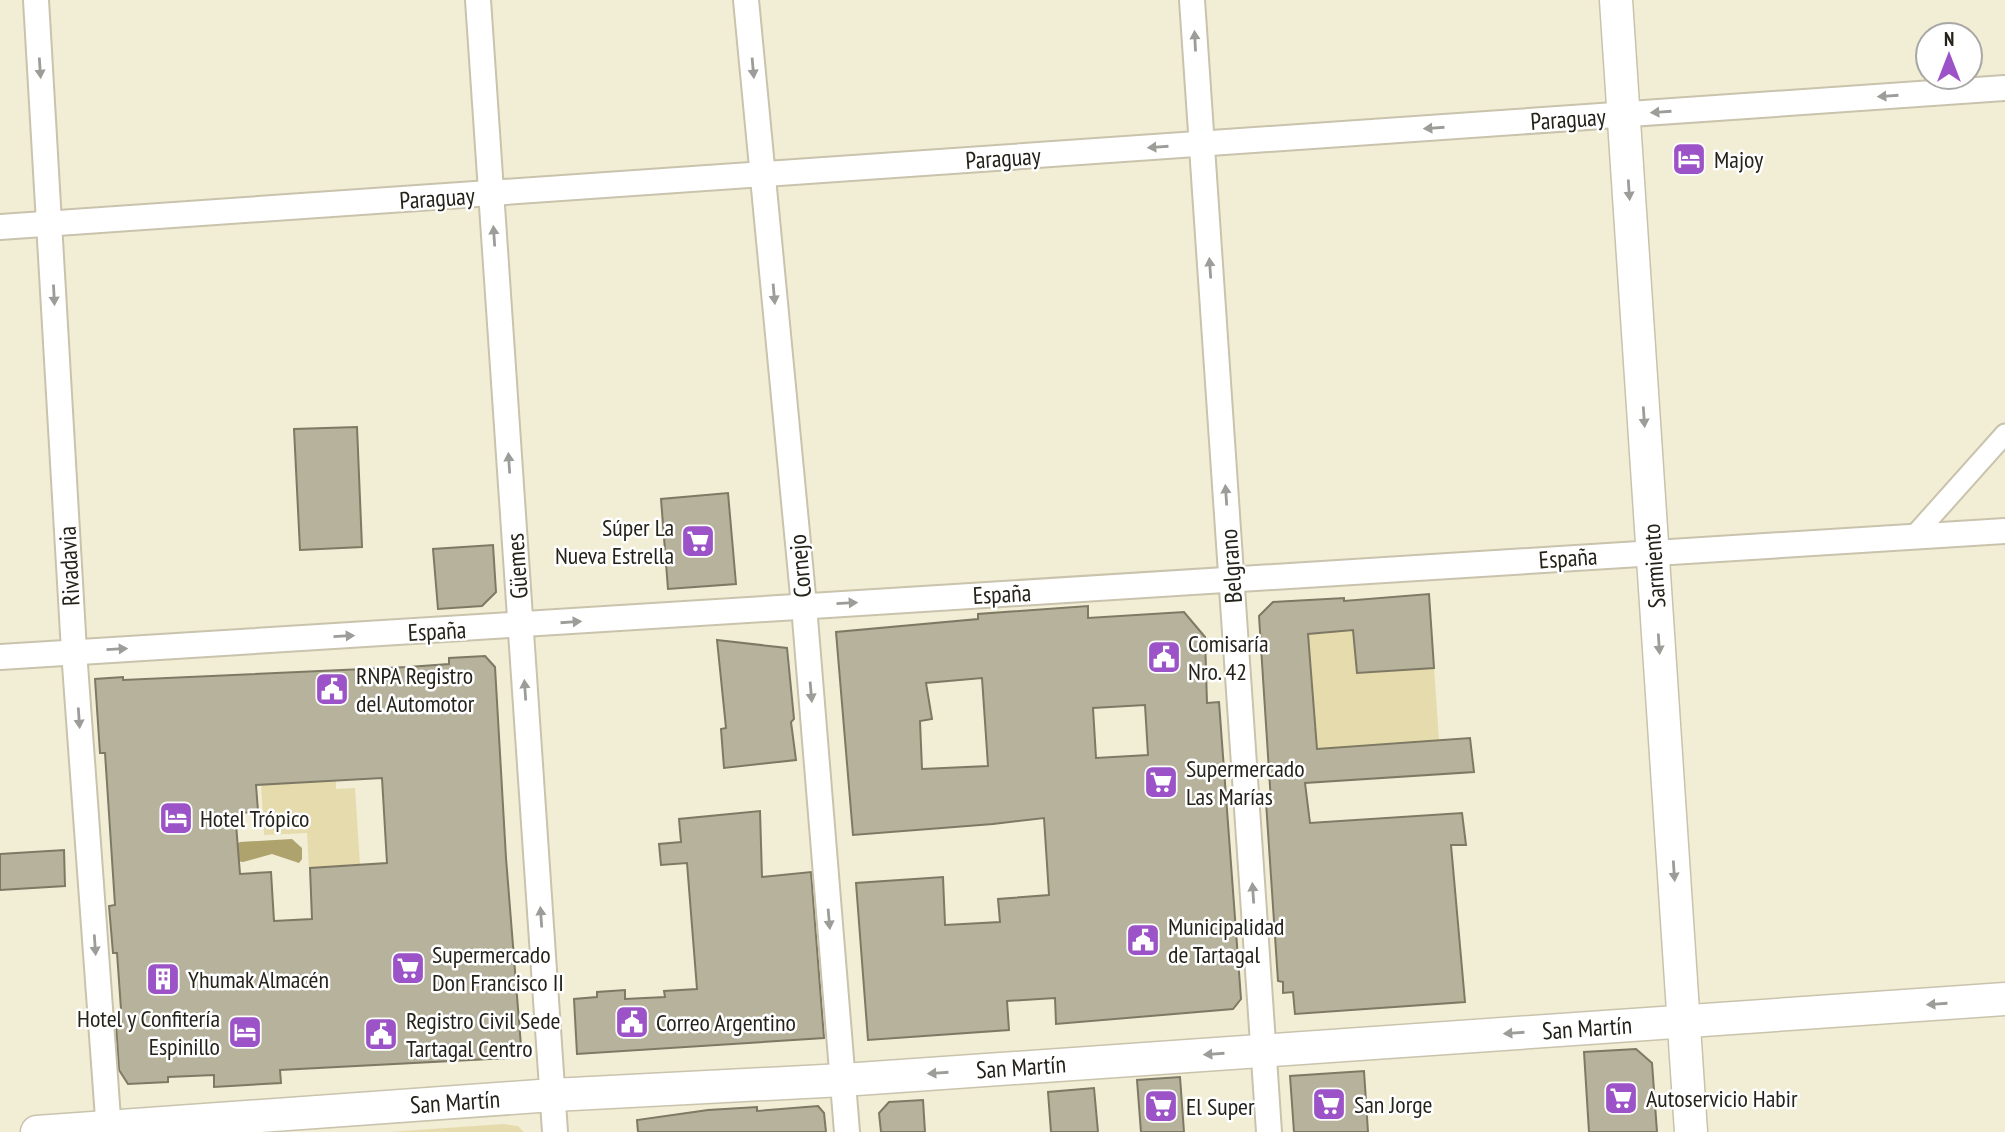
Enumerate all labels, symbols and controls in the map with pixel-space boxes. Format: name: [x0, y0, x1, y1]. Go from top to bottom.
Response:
north arrow: [1914, 21, 1984, 91]
text: N: [1944, 27, 1954, 51]
one-way arrow: [1189, 30, 1200, 52]
one-way arrow: [35, 57, 46, 79]
one-way arrow: [748, 57, 759, 79]
one-way arrow: [1877, 91, 1899, 102]
street label: Paraguay: [1529, 101, 1607, 137]
one-way arrow: [1650, 107, 1672, 118]
one-way arrow: [1423, 123, 1445, 134]
street label: Paraguay: [964, 140, 1042, 176]
hotel icon: Majoy: [1670, 140, 1708, 178]
one-way arrow: [1147, 142, 1169, 153]
place label: Majoy: [1714, 144, 1763, 175]
street label: Paraguay: [398, 180, 476, 216]
one-way arrow: [1623, 180, 1634, 202]
one-way arrow: [488, 225, 499, 247]
one-way arrow: [1204, 257, 1215, 279]
one-way arrow: [49, 284, 60, 306]
one-way arrow: [769, 284, 780, 306]
one-way arrow: [1639, 407, 1650, 429]
one-way arrow: [504, 452, 515, 474]
one-way arrow: [1220, 484, 1231, 506]
place label: Súper La Nueva Estrella: [555, 512, 674, 571]
supermarket icon: Súper La Nueva Estrella: [679, 522, 717, 560]
street label: Sarmiento: [1636, 523, 1672, 609]
street label: Rivadavia: [51, 525, 87, 607]
street label: Belgrano: [1213, 528, 1249, 604]
street label: Güemes: [499, 532, 535, 600]
street label: Cornejo: [782, 533, 818, 599]
street label: España: [1538, 540, 1598, 576]
street label: España: [972, 577, 1032, 611]
one-way arrow: [836, 598, 858, 609]
street label: España: [407, 614, 467, 648]
one-way arrow: [560, 617, 582, 628]
place label: Comisaría Nro. 42: [1188, 628, 1269, 687]
one-way arrow: [333, 630, 355, 641]
one-way arrow: [1654, 634, 1665, 656]
public building icon: Comisaría Nro. 42: [1145, 638, 1183, 676]
one-way arrow: [106, 643, 128, 654]
place label: RNPA Registro del Automotor: [356, 660, 475, 719]
public building icon: RNPA Registro del Automotor: [313, 670, 351, 708]
one-way arrow: [519, 679, 530, 701]
one-way arrow: [806, 681, 817, 703]
one-way arrow: [74, 707, 85, 729]
place label: Supermercado Las Marías: [1186, 753, 1305, 812]
supermarket icon: Supermercado Las Marías: [1142, 763, 1180, 801]
hotel icon: Hotel Trópico: [157, 799, 195, 837]
place label: Hotel Trópico: [200, 803, 309, 834]
one-way arrow: [1669, 861, 1680, 883]
one-way arrow: [1247, 882, 1258, 904]
one-way arrow: [535, 906, 546, 928]
one-way arrow: [824, 908, 835, 930]
place label: Municipalidad de Tartagal: [1168, 911, 1284, 970]
public building icon: Municipalidad de Tartagal: [1124, 921, 1162, 959]
one-way arrow: [90, 934, 101, 956]
place label: Supermercado Don Francisco II: [432, 939, 564, 998]
supermarket icon: Supermercado Don Francisco II: [389, 949, 427, 987]
building icon: Yhumak Almacén: [144, 960, 182, 998]
place label: Yhumak Almacén: [188, 964, 329, 995]
one-way arrow: [1926, 999, 1948, 1010]
place label: Hotel y Confitería Espinillo: [77, 1003, 220, 1062]
public building icon: Correo Argentino: [613, 1003, 651, 1041]
place label: Registro Civil Sede Tartagal Centro: [406, 1005, 561, 1064]
place label: Correo Argentino: [656, 1007, 796, 1038]
street label: San Martín: [1541, 1009, 1633, 1047]
hotel icon: Hotel y Confitería Espinillo: [226, 1013, 264, 1051]
public building icon: Registro Civil Sede Tartagal Centro: [362, 1015, 400, 1053]
one-way arrow: [1503, 1028, 1525, 1039]
street label: San Martín: [975, 1048, 1067, 1086]
one-way arrow: [1203, 1049, 1225, 1060]
one-way arrow: [927, 1068, 949, 1079]
supermarket icon: Autoservicio Habir: [1602, 1079, 1640, 1117]
street label: San Martín: [409, 1083, 501, 1121]
place label: Autoservicio Habir: [1646, 1083, 1798, 1114]
supermarket icon: San Jorge: [1310, 1085, 1348, 1123]
supermarket icon: El Super: [1142, 1087, 1180, 1125]
place label: San Jorge: [1354, 1089, 1433, 1120]
place label: El Super: [1186, 1091, 1255, 1122]

